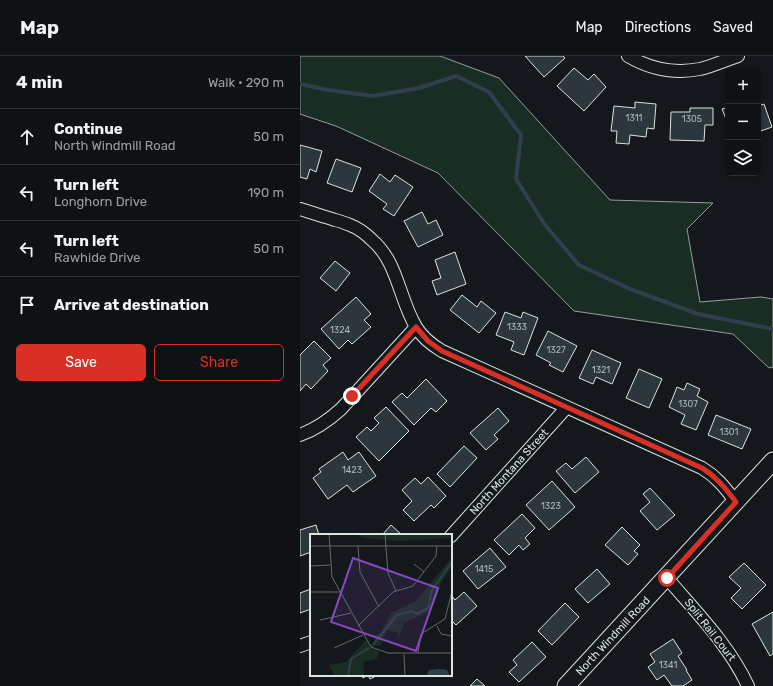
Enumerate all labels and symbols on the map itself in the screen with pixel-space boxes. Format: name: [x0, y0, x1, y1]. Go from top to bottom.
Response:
house number: 1311: [626, 113, 643, 123]
house number: 1305: [682, 114, 702, 124]
house number: 1333: [507, 322, 527, 332]
house number: 1324: [330, 325, 350, 335]
house number: 1327: [546, 345, 566, 355]
house number: 1321: [592, 365, 610, 375]
route end: [343, 387, 361, 405]
house number: 1307: [678, 399, 698, 409]
street label: North Montana Street: [467, 426, 551, 518]
house number: 1301: [720, 427, 739, 437]
house number: 1423: [342, 465, 362, 475]
house number: 1323: [541, 501, 561, 511]
inset map: [310, 534, 452, 676]
house number: 1415: [475, 564, 493, 574]
route start: [658, 569, 676, 587]
street label: North Windmill Road: [573, 594, 653, 678]
street label: Split Rail Court: [682, 596, 739, 664]
house number: 1341: [659, 660, 677, 670]

